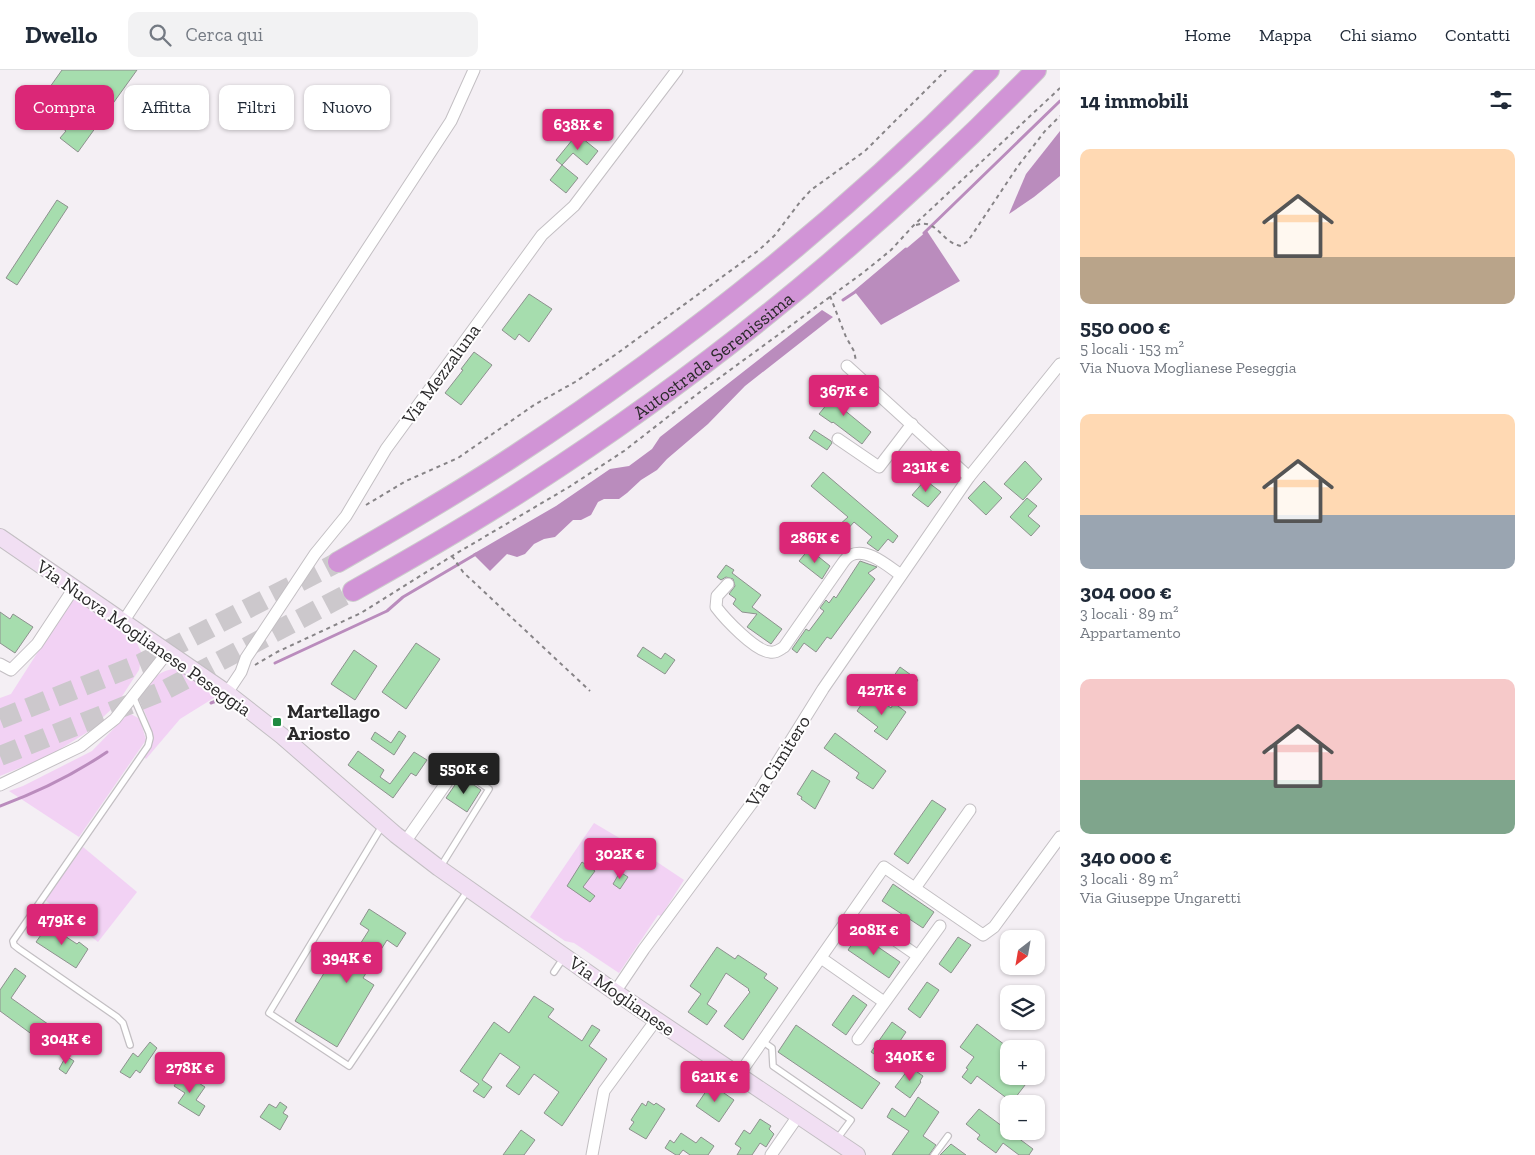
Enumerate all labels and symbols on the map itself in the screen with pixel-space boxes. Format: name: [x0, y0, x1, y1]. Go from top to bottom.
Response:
pin: 638K €: [537, 108, 619, 151]
street label: Autostrada Serenissima: [629, 287, 798, 424]
street label: Via Mezzaluna: [396, 319, 485, 430]
pin: 367K €: [803, 374, 885, 417]
pin: 231K €: [885, 450, 967, 493]
pin: 286K €: [774, 522, 856, 564]
street label: Via Nuova Moglianese Peseggia: [31, 554, 256, 721]
pin: 427K €: [841, 674, 923, 716]
place label: Martellago Ariosto: [287, 700, 380, 745]
street label: Via Cimitero: [740, 711, 815, 812]
marker: Martellago Ariosto: [271, 716, 283, 728]
pin: 550K €: [423, 752, 505, 795]
pin: 302K €: [579, 838, 661, 880]
pin: 479K €: [21, 904, 103, 946]
pin: 208K €: [833, 914, 915, 956]
north arrow: [1000, 930, 1045, 975]
pin: 394K €: [306, 942, 388, 984]
street label: Via Moglianese: [564, 950, 679, 1041]
pin: 304K €: [25, 1022, 107, 1065]
pin: 340K €: [869, 1040, 951, 1082]
pin: 278K €: [149, 1052, 231, 1094]
pin: 621K €: [674, 1060, 756, 1103]

